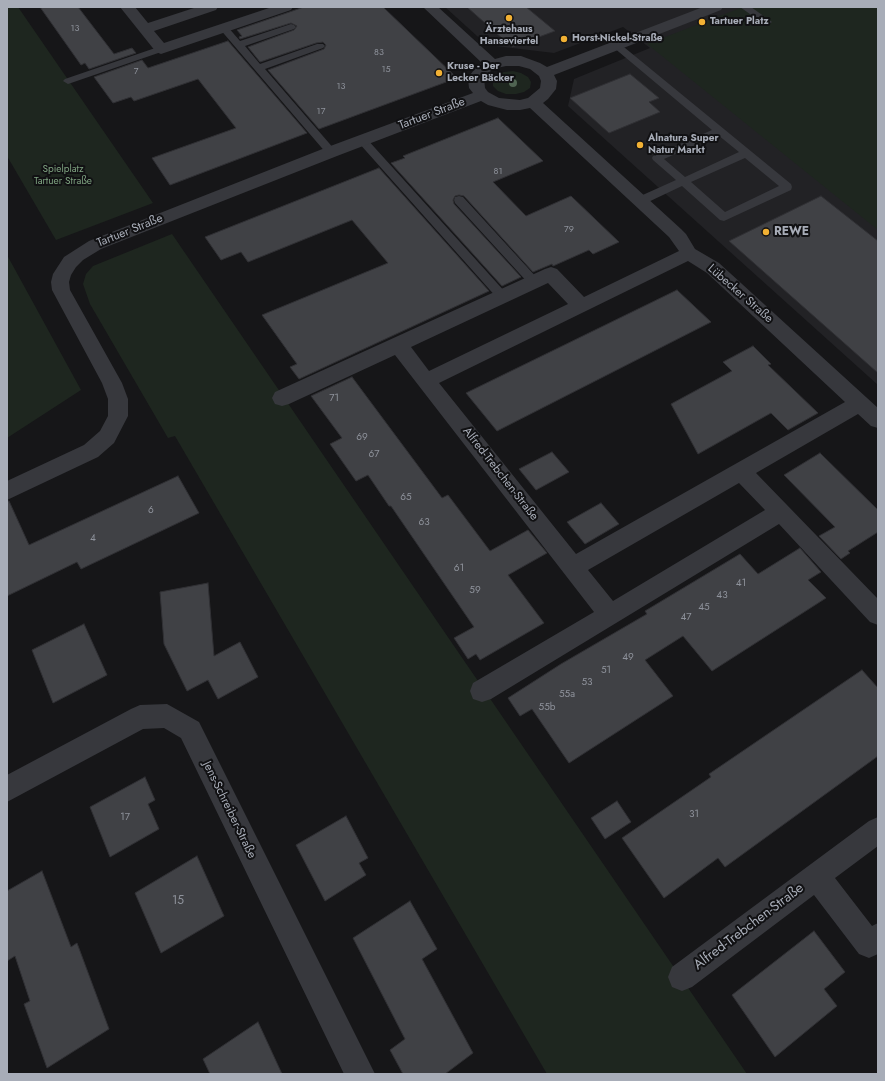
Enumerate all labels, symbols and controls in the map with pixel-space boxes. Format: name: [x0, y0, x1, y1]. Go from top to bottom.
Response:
marker: Ärztehaus Hanseviertel: [504, 13, 514, 23]
place label: Tartuer Platz: [710, 16, 769, 28]
marker: Tartuer Platz: [697, 17, 707, 27]
house number: 13: [71, 24, 79, 34]
place label: Ärztehaus Hanseviertel: [480, 24, 538, 48]
place label: Horst-Nickel-Straße: [572, 33, 662, 45]
marker: Horst-Nickel-Straße: [559, 34, 569, 44]
house number: 83: [374, 48, 384, 58]
place label: Kruse - Der Lecker Bäcker: [447, 61, 514, 84]
house number: 15: [381, 65, 391, 75]
house number: 7: [134, 67, 138, 77]
marker: Kruse - Der Lecker Bäcker: [434, 68, 444, 78]
house number: 13: [337, 82, 345, 92]
street label: Tartuer Straße: [397, 95, 467, 133]
house number: 17: [317, 107, 325, 117]
place label: Alnatura Super Natur Markt: [648, 133, 719, 156]
marker: Alnatura Super Natur Markt: [635, 140, 645, 150]
park label: Spielplatz Tartuer Straße: [34, 164, 92, 188]
house number: 81: [494, 167, 502, 177]
street label: Tartuer Straße: [95, 211, 165, 251]
house number: 79: [564, 225, 574, 235]
place label: REWE: [774, 225, 809, 239]
marker: REWE: [761, 227, 771, 237]
street label: Lübecker Straße: [704, 262, 776, 326]
house number: 71: [329, 393, 339, 405]
street label: Alfred-Trebchen-Straße: [459, 424, 541, 524]
house number: 69: [356, 432, 368, 444]
house number: 67: [368, 449, 380, 461]
house number: 65: [400, 492, 412, 504]
house number: 6: [148, 505, 154, 517]
house number: 63: [418, 517, 430, 529]
house number: 4: [90, 533, 96, 545]
house number: 61: [454, 563, 464, 575]
house number: 41: [736, 578, 746, 590]
house number: 59: [469, 585, 481, 597]
house number: 43: [716, 590, 728, 602]
house number: 45: [698, 602, 710, 614]
house number: 47: [680, 612, 692, 624]
house number: 49: [622, 652, 634, 664]
house number: 51: [601, 665, 611, 677]
house number: 53: [581, 677, 593, 689]
house number: 55a: [559, 689, 575, 701]
house number: 55b: [539, 702, 555, 714]
street label: Jens-Schreiber-Straße: [199, 759, 259, 861]
house number: 31: [689, 809, 699, 821]
house number: 17: [120, 812, 130, 824]
street label: Alfred-Trebchen-Straße: [691, 880, 807, 974]
house number: 15: [172, 894, 184, 908]

